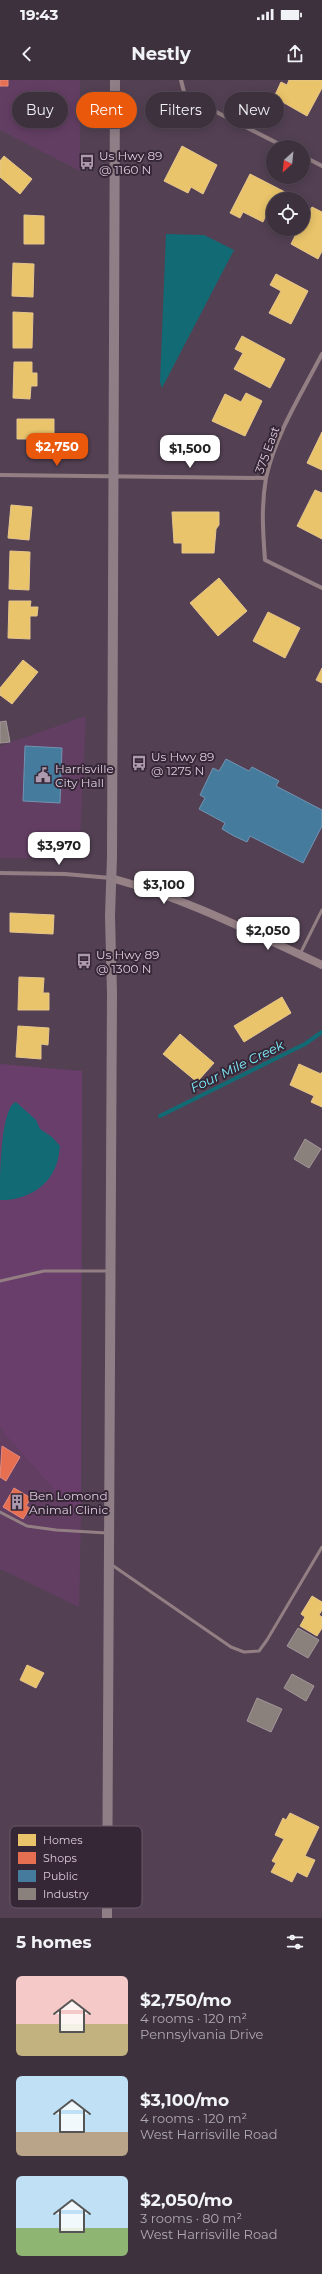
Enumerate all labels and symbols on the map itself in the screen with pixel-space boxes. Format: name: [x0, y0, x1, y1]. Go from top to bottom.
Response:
north arrow: [266, 140, 310, 184]
place label: Us Hwy 89 @ 1160 N: [99, 148, 162, 177]
bus stop icon: Us Hwy 89 @ 1160 N: [78, 153, 96, 171]
street label: 375 East: [252, 424, 282, 476]
pin: $2,750: [24, 433, 90, 467]
pin: $1,500: [157, 435, 223, 469]
place label: Us Hwy 89 @ 1275 N: [151, 749, 214, 778]
bus stop icon: Us Hwy 89 @ 1275 N: [130, 754, 148, 772]
place label: Harrisville City Hall: [55, 761, 114, 790]
public building icon: Harrisville City Hall: [34, 766, 52, 784]
pin: $3,970: [26, 832, 92, 866]
pin: $3,100: [131, 871, 197, 905]
pin: $2,050: [235, 917, 301, 951]
place label: Us Hwy 89 @ 1300 N: [96, 947, 159, 976]
bus stop icon: Us Hwy 89 @ 1300 N: [75, 952, 93, 970]
water label: Four Mile Creek: [188, 1036, 287, 1096]
place label: Ben Lomond Animal Clinic: [29, 1488, 108, 1517]
building icon: Ben Lomond Animal Clinic: [8, 1493, 26, 1511]
legend: [10, 1826, 142, 1908]
text: Homes: [43, 1833, 83, 1847]
text: Shops: [43, 1851, 78, 1865]
text: Public: [43, 1869, 78, 1883]
text: Industry: [43, 1887, 89, 1901]

